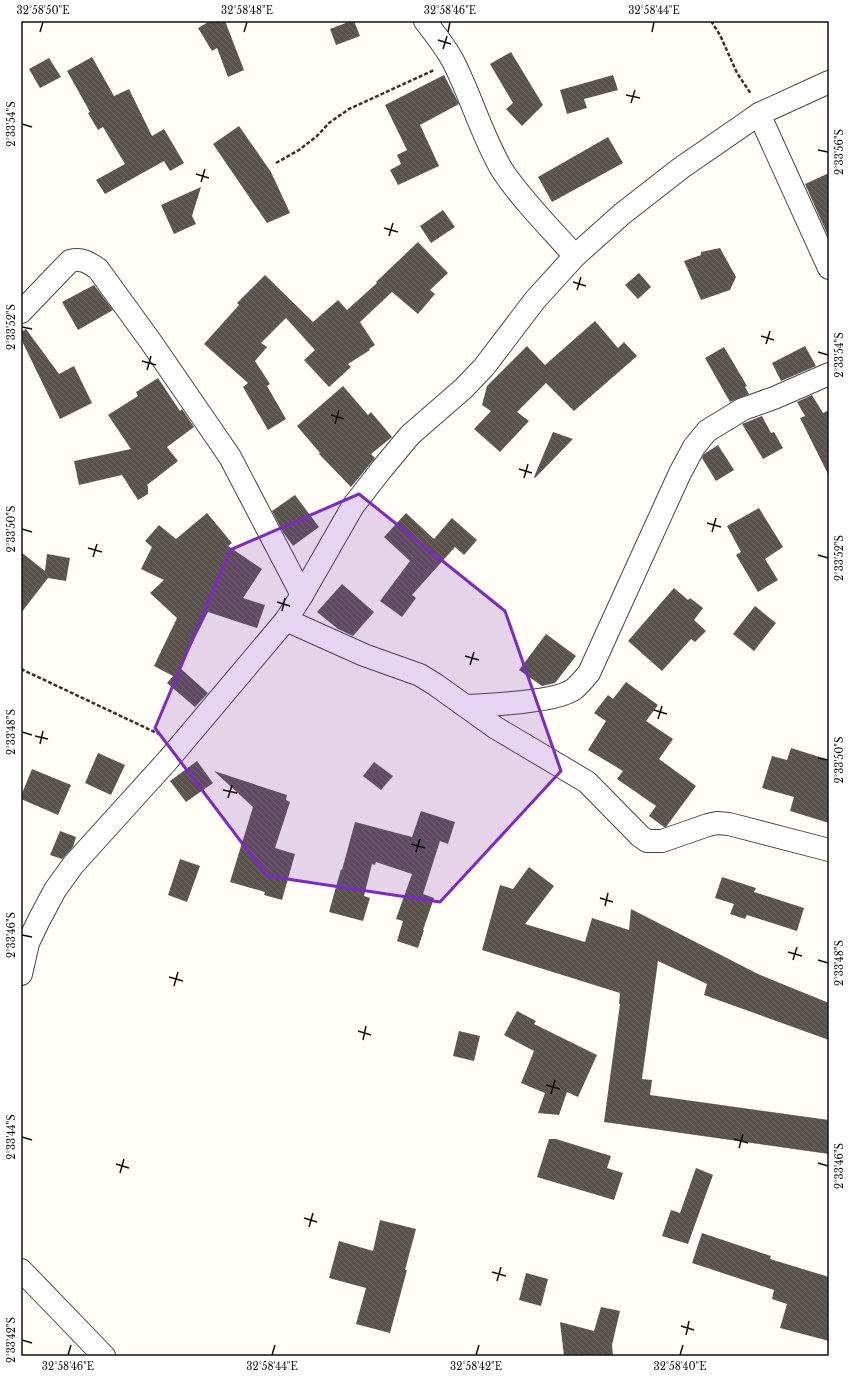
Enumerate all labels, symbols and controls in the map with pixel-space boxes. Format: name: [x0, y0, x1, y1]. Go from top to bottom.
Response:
text: 32°58'50"E: [17, 4, 69, 17]
text: 32°58'48"E: [221, 4, 273, 17]
text: 32°58'46"E: [424, 4, 476, 17]
text: 32°58'44"E: [628, 4, 680, 17]
text: 2°33'54"S: [5, 101, 18, 147]
text: 2°33'56"S: [833, 129, 846, 175]
text: 2°33'52"S: [5, 304, 18, 350]
text: 2°33'54"S: [833, 332, 846, 378]
text: 2°33'50"S: [5, 506, 18, 552]
text: 2°33'52"S: [833, 535, 846, 581]
text: 2°33'48"S: [5, 709, 18, 755]
text: 2°33'50"S: [833, 737, 846, 783]
text: 2°33'46"S: [5, 912, 18, 958]
text: 2°33'48"S: [833, 940, 846, 986]
text: 2°33'44"S: [5, 1114, 18, 1160]
text: 2°33'46"S: [833, 1143, 846, 1189]
text: 2°33'42"S: [5, 1317, 18, 1363]
text: 32°58'46"E: [42, 1360, 94, 1373]
text: 32°58'44"E: [246, 1360, 298, 1373]
text: 32°58'42"E: [450, 1360, 502, 1373]
text: 32°58'40"E: [654, 1360, 707, 1373]

